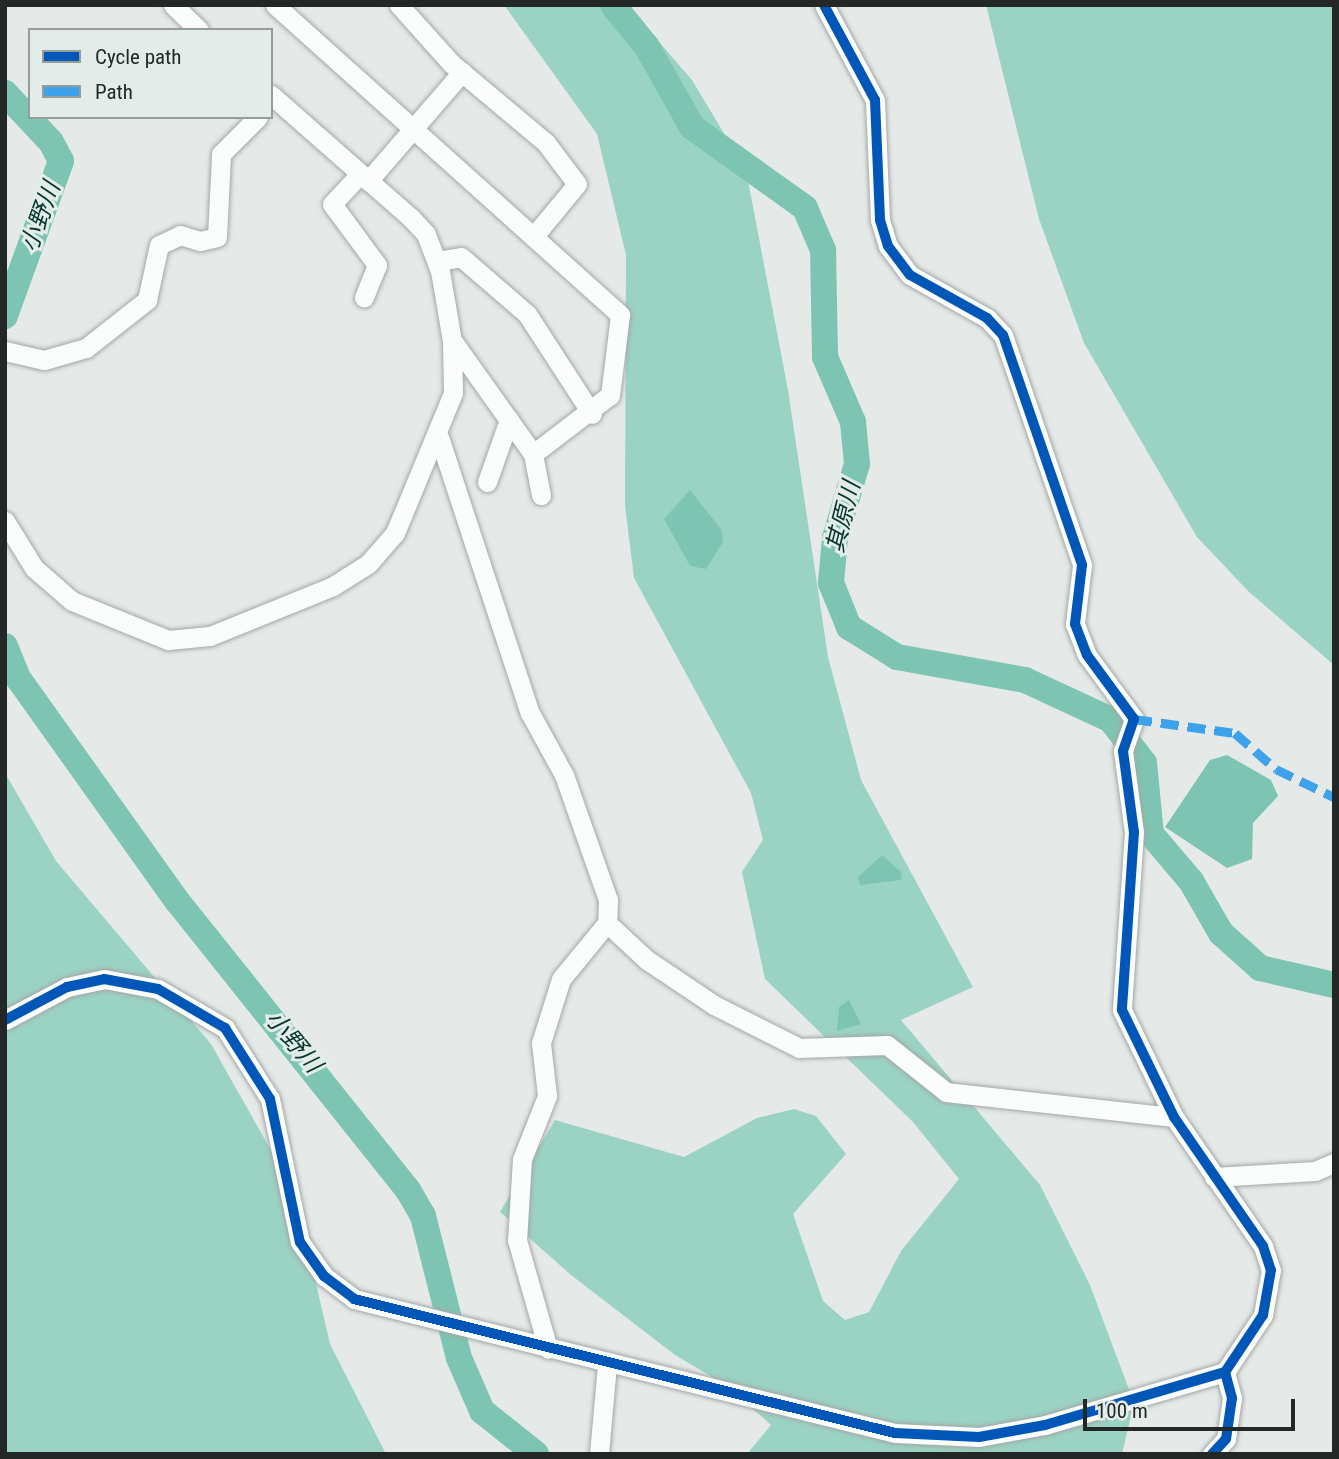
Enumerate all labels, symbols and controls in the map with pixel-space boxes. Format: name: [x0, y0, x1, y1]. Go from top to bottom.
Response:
legend: [28, 28, 273, 119]
text: Cycle path: [95, 45, 181, 69]
text: Path: [95, 80, 133, 104]
water label: 小野川: [15, 178, 67, 256]
water label: 其原川: [821, 479, 867, 555]
water label: 小野川: [259, 1005, 327, 1079]
scale bar: [1087, 1386, 1299, 1430]
text: 100 m: [1096, 1399, 1148, 1423]

